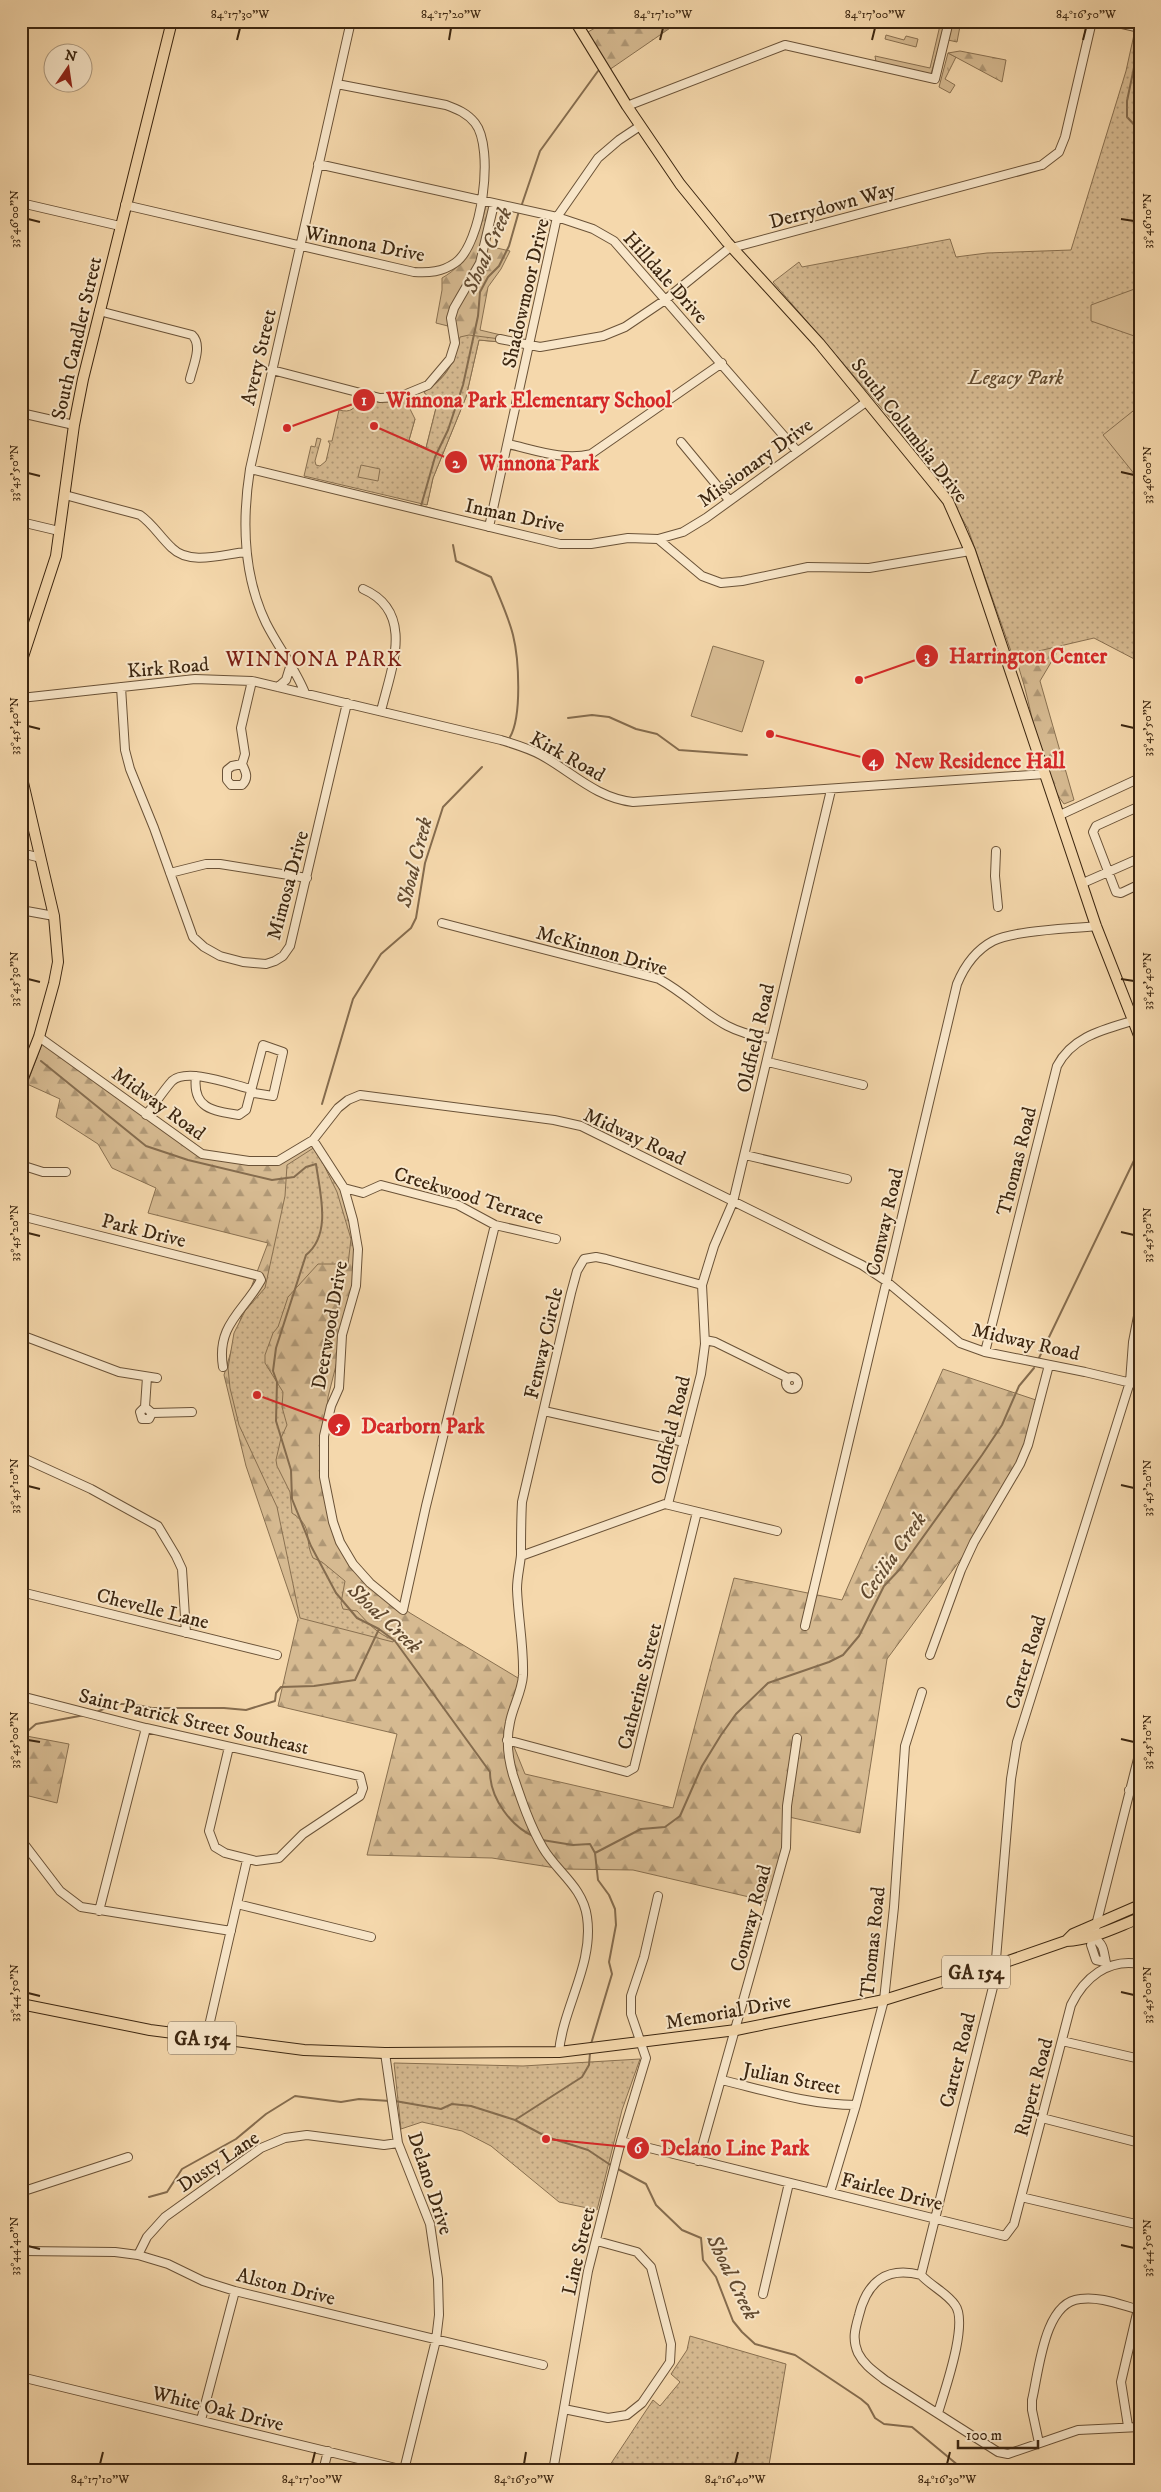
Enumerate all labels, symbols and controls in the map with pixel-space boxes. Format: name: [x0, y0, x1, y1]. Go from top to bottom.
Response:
text: 84°17'30"W: [211, 7, 270, 22]
text: 84°17'20"W: [421, 7, 482, 22]
text: 84°17'10"W: [634, 7, 693, 22]
text: 84°17'00"W: [845, 7, 906, 22]
text: 84°16'50"W: [1056, 7, 1117, 22]
north arrow: [42, 42, 92, 92]
text: N: [63, 46, 79, 66]
street label: Derrydown Way: [767, 177, 899, 235]
text: 33°46'00"N: [7, 190, 22, 248]
text: 33°46'10"N: [1140, 193, 1155, 249]
water label: Shoal Creek: [457, 203, 519, 299]
street label: Shadowmoor Drive: [497, 216, 556, 370]
street label: Winnona Drive: [302, 220, 427, 268]
street label: Hilldale Drive: [617, 227, 713, 329]
street label: South Candler Street: [47, 254, 108, 422]
street label: Avery Street: [236, 307, 283, 408]
street label: South Columbia Drive: [845, 354, 973, 508]
park label: Legacy Park: [967, 366, 1064, 391]
callout: Winnona Park Elementary School: [351, 382, 682, 418]
text: Winnona Park Elementary School: [385, 388, 672, 414]
text: 1: [361, 391, 367, 410]
street label: Missionary Drive: [693, 413, 818, 513]
text: 33°45'50"N: [7, 444, 22, 501]
callout: Winnona Park: [443, 444, 609, 480]
text: 33°46'00"N: [1140, 446, 1155, 504]
text: Winnona Park: [478, 451, 600, 477]
text: 2: [452, 454, 460, 473]
street label: Inman Drive: [462, 494, 567, 539]
callout: Harrington Center: [914, 638, 1117, 674]
text: Harrington Center: [949, 644, 1108, 670]
district label: WINNONA PARK: [224, 647, 403, 673]
text: 3: [924, 647, 930, 666]
street label: Kirk Road: [126, 652, 210, 685]
text: 33°45'40"N: [7, 697, 22, 755]
text: 33°45'50"N: [1140, 699, 1155, 756]
street label: Kirk Road: [525, 726, 609, 788]
callout: New Residence Hall: [860, 742, 1075, 778]
text: New Residence Hall: [895, 749, 1066, 775]
text: 4: [868, 752, 879, 771]
water label: Shoal Creek: [391, 814, 439, 911]
street label: Mimosa Drive: [262, 828, 315, 943]
street label: McKinnon Drive: [533, 921, 670, 982]
text: 33°45'30"N: [7, 951, 22, 1007]
text: 33°45'40"N: [1140, 952, 1155, 1010]
street label: Oldfield Road: [732, 981, 781, 1095]
street label: Midway Road: [106, 1062, 210, 1147]
street label: Midway Road: [579, 1103, 689, 1172]
street label: Thomas Road: [992, 1104, 1043, 1218]
street label: Creekwood Terrace: [391, 1162, 546, 1231]
street label: Conway Road: [861, 1166, 910, 1279]
text: 33°45'20"N: [7, 1204, 22, 1261]
text: 33°45'30"N: [1140, 1207, 1155, 1263]
street label: Park Drive: [99, 1209, 188, 1254]
street label: Deerwood Drive: [307, 1259, 354, 1392]
street label: Fenway Circle: [519, 1285, 569, 1402]
street label: Midway Road: [969, 1318, 1082, 1367]
street label: Oldfield Road: [646, 1373, 697, 1487]
callout: Dearborn Park: [327, 1407, 495, 1443]
text: Dearborn Park: [361, 1414, 485, 1440]
text: 5: [334, 1417, 343, 1436]
text: 33°45'10"N: [7, 1458, 22, 1514]
text: 33°45'20"N: [1140, 1459, 1155, 1516]
water label: Cecilia Creek: [853, 1507, 933, 1606]
water label: Shoal Creek: [341, 1577, 427, 1660]
street label: Chevelle Lane: [94, 1583, 212, 1636]
street label: Carter Road: [1000, 1612, 1053, 1713]
street label: Catherine Street: [613, 1620, 668, 1752]
street label: Saint Patrick Street Southeast: [76, 1684, 311, 1761]
text: 33°45'00"N: [7, 1711, 22, 1769]
text: 33°45'10"N: [1140, 1714, 1155, 1770]
street label: Conway Road: [725, 1862, 778, 1975]
street label: Thomas Road: [855, 1886, 892, 1999]
road number: GA 154: [942, 1955, 1010, 1988]
text: 33°44'50"N: [7, 1964, 22, 2022]
text: 33°45'00"N: [1140, 1966, 1155, 2024]
street label: Memorial Drive: [664, 1989, 793, 2036]
street label: Carter Road: [935, 2010, 982, 2110]
road number: GA 154: [168, 2022, 236, 2054]
street label: Rupert Road: [1009, 2035, 1060, 2139]
street label: Julian Street: [739, 2057, 843, 2101]
street label: Dusty Lane: [173, 2126, 264, 2199]
street label: Delano Drive: [401, 2129, 458, 2238]
callout: Delano Line Park: [626, 2130, 820, 2166]
text: Delano Line Park: [660, 2136, 810, 2162]
text: 6: [634, 2139, 643, 2158]
street label: Fairlee Drive: [838, 2168, 945, 2217]
street label: Line Street: [557, 2205, 602, 2298]
text: 33°44'40"N: [7, 2216, 22, 2275]
text: 33°44'50"N: [1140, 2219, 1155, 2277]
water label: Shoal Creek: [700, 2230, 764, 2325]
street label: Alston Drive: [234, 2263, 338, 2312]
street label: White Oak Drive: [148, 2381, 286, 2438]
scale bar: [958, 2417, 1038, 2449]
text: 100 m: [966, 2426, 1002, 2445]
text: 84°17'10"W: [71, 2472, 130, 2487]
text: 84°17'00"W: [282, 2472, 343, 2487]
text: 84°16'50"W: [494, 2472, 555, 2487]
text: 84°16'40"W: [705, 2472, 766, 2487]
text: 84°16'30"W: [918, 2472, 977, 2487]

